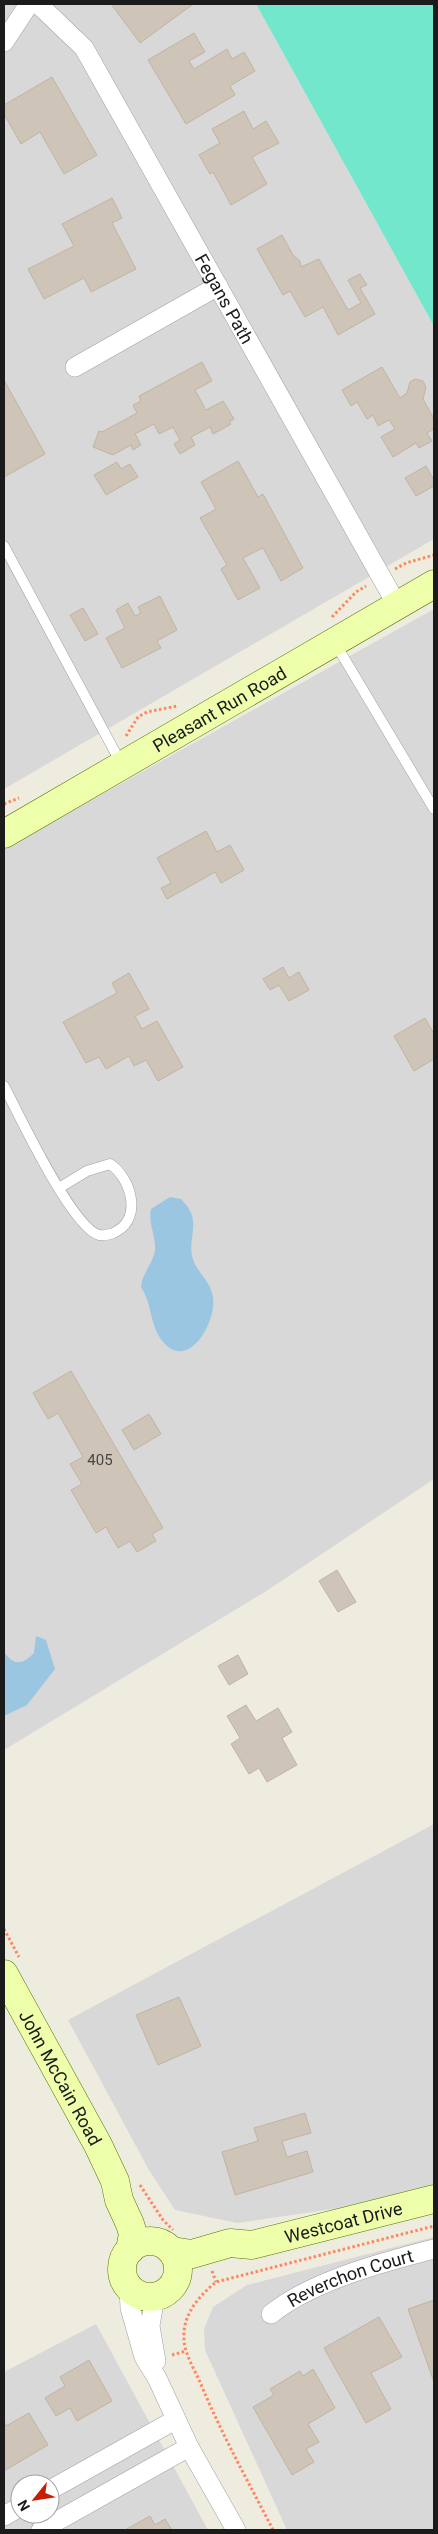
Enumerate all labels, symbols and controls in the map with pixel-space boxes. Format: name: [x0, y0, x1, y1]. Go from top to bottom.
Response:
street label: Fegans Path: [191, 250, 258, 347]
street label: Pleasant Run Road: [149, 662, 290, 756]
house number: 405: [87, 1451, 113, 1469]
street label: John McCain Road: [15, 2006, 106, 2149]
street label: Westcoat Drive: [282, 2197, 404, 2247]
street label: Reverchon Court: [283, 2244, 415, 2311]
north arrow: [10, 2474, 60, 2524]
text: N: [14, 2497, 33, 2514]

